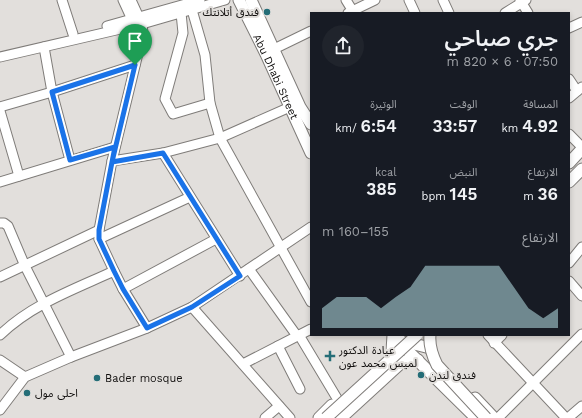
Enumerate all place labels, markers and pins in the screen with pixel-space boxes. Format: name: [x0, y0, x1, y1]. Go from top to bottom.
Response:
place label: فندق أتلانتك: [203, 6, 259, 19]
marker: فندق أتلانتك: [262, 7, 272, 17]
pin: [118, 24, 152, 65]
place label: عيادة الدكتور لميس محمد عون: [338, 344, 417, 370]
marker: عيادة الدكتور لميس محمد عون: [324, 350, 336, 362]
place label: فندق لندن: [429, 369, 476, 382]
marker: فندق لندن: [416, 370, 426, 380]
place label: Bader mosque: [105, 372, 183, 385]
marker: Bader mosque: [92, 373, 102, 383]
place label: احلى مول: [35, 387, 78, 400]
marker: احلى مول: [22, 388, 32, 398]

